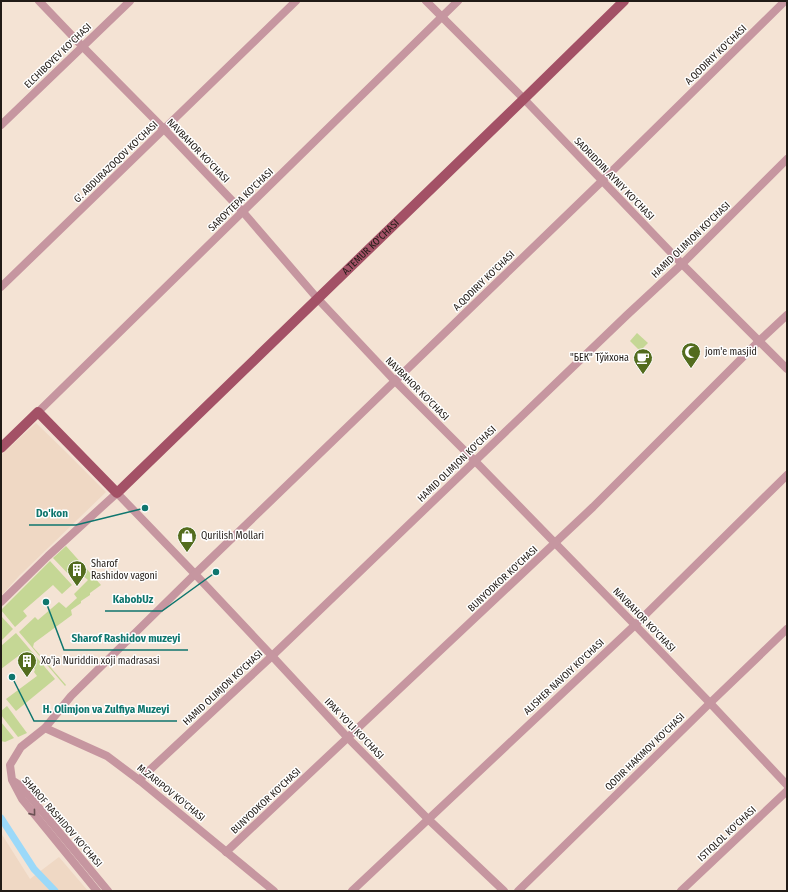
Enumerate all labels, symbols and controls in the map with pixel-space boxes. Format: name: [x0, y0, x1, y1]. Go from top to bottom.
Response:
street label: ELCHIBOYEV KO'CHASI: [22, 21, 94, 91]
street label: A.QODIRIY KO'CHASI: [683, 23, 749, 87]
street label: NAVBAHOR KO'CHASI: [164, 116, 232, 186]
street label: G'. ABDURAZOQOV KO'CHASI: [71, 119, 161, 205]
street label: SADRIDDIN AYNIY KO'CHASI: [572, 135, 656, 223]
street label: SAROYTEPA KO'CHASI: [206, 166, 276, 234]
street label: HAMID OLIMJON KO'CHASI: [649, 199, 733, 281]
street label: A.TEMUR KO'CHASI: [340, 217, 402, 277]
street label: A.QODIRIY KO'CHASI: [451, 249, 517, 313]
mosque icon: jom'e masjid: [680, 341, 702, 369]
place label: jom'e masjid: [704, 346, 757, 358]
cafe icon: "БЕК" Тўйхона: [632, 347, 654, 375]
place label: "БЕК" Тўйхона: [570, 352, 629, 364]
street label: NAVBAHOR KO'CHASI: [383, 355, 451, 423]
street label: HAMID OLIMJON KO'CHASI: [415, 423, 499, 505]
callout: Do'kon: [29, 502, 76, 525]
text: Do'kon: [36, 507, 68, 520]
shop icon: Qurilish Mollari: [176, 525, 198, 553]
place label: Qurilish Mollari: [201, 530, 264, 542]
street label: BUNYODKOR KO'CHASI: [466, 544, 540, 614]
place label: Sharof Rashidov vagoni: [91, 558, 157, 582]
building icon: Sharof Rashidov vagoni: [66, 559, 88, 587]
street label: NAVBAHOR KO'CHASI: [610, 585, 678, 655]
callout: KabobUz: [105, 588, 162, 611]
text: KabobUz: [113, 593, 154, 606]
callout: Sharof Rashidov muzeyi: [64, 627, 188, 650]
text: Sharof Rashidov muzeyi: [72, 632, 181, 645]
street label: ALISHER NAVOIY KO'CHASI: [521, 637, 607, 717]
street label: HAMID OLIMJON KO'CHASI: [181, 648, 265, 728]
building icon: Xo'ja Nuriddin xoji madrasasi: [16, 650, 38, 678]
place label: Xo'ja Nuriddin xoji madrasasi: [41, 655, 160, 667]
street label: IPAK YO'LI KO'CHASI: [322, 696, 386, 762]
callout: H. Olimjon va Zulfiya Muzeyi: [34, 698, 177, 721]
text: H. Olimjon va Zulfiya Muzeyi: [43, 703, 169, 716]
street label: QODIR HAKIMOV KO'CHASI: [603, 711, 687, 793]
street label: M.ZARIPOV KO'CHASI: [135, 762, 207, 824]
street label: BUNYODKOR KO'CHASI: [229, 766, 303, 836]
street label: SHAROF RASHIDOV KO'CHASI: [19, 774, 105, 870]
street label: ISTIQLOL KO'CHASI: [695, 804, 759, 864]
one-way arrow: [28, 808, 35, 815]

